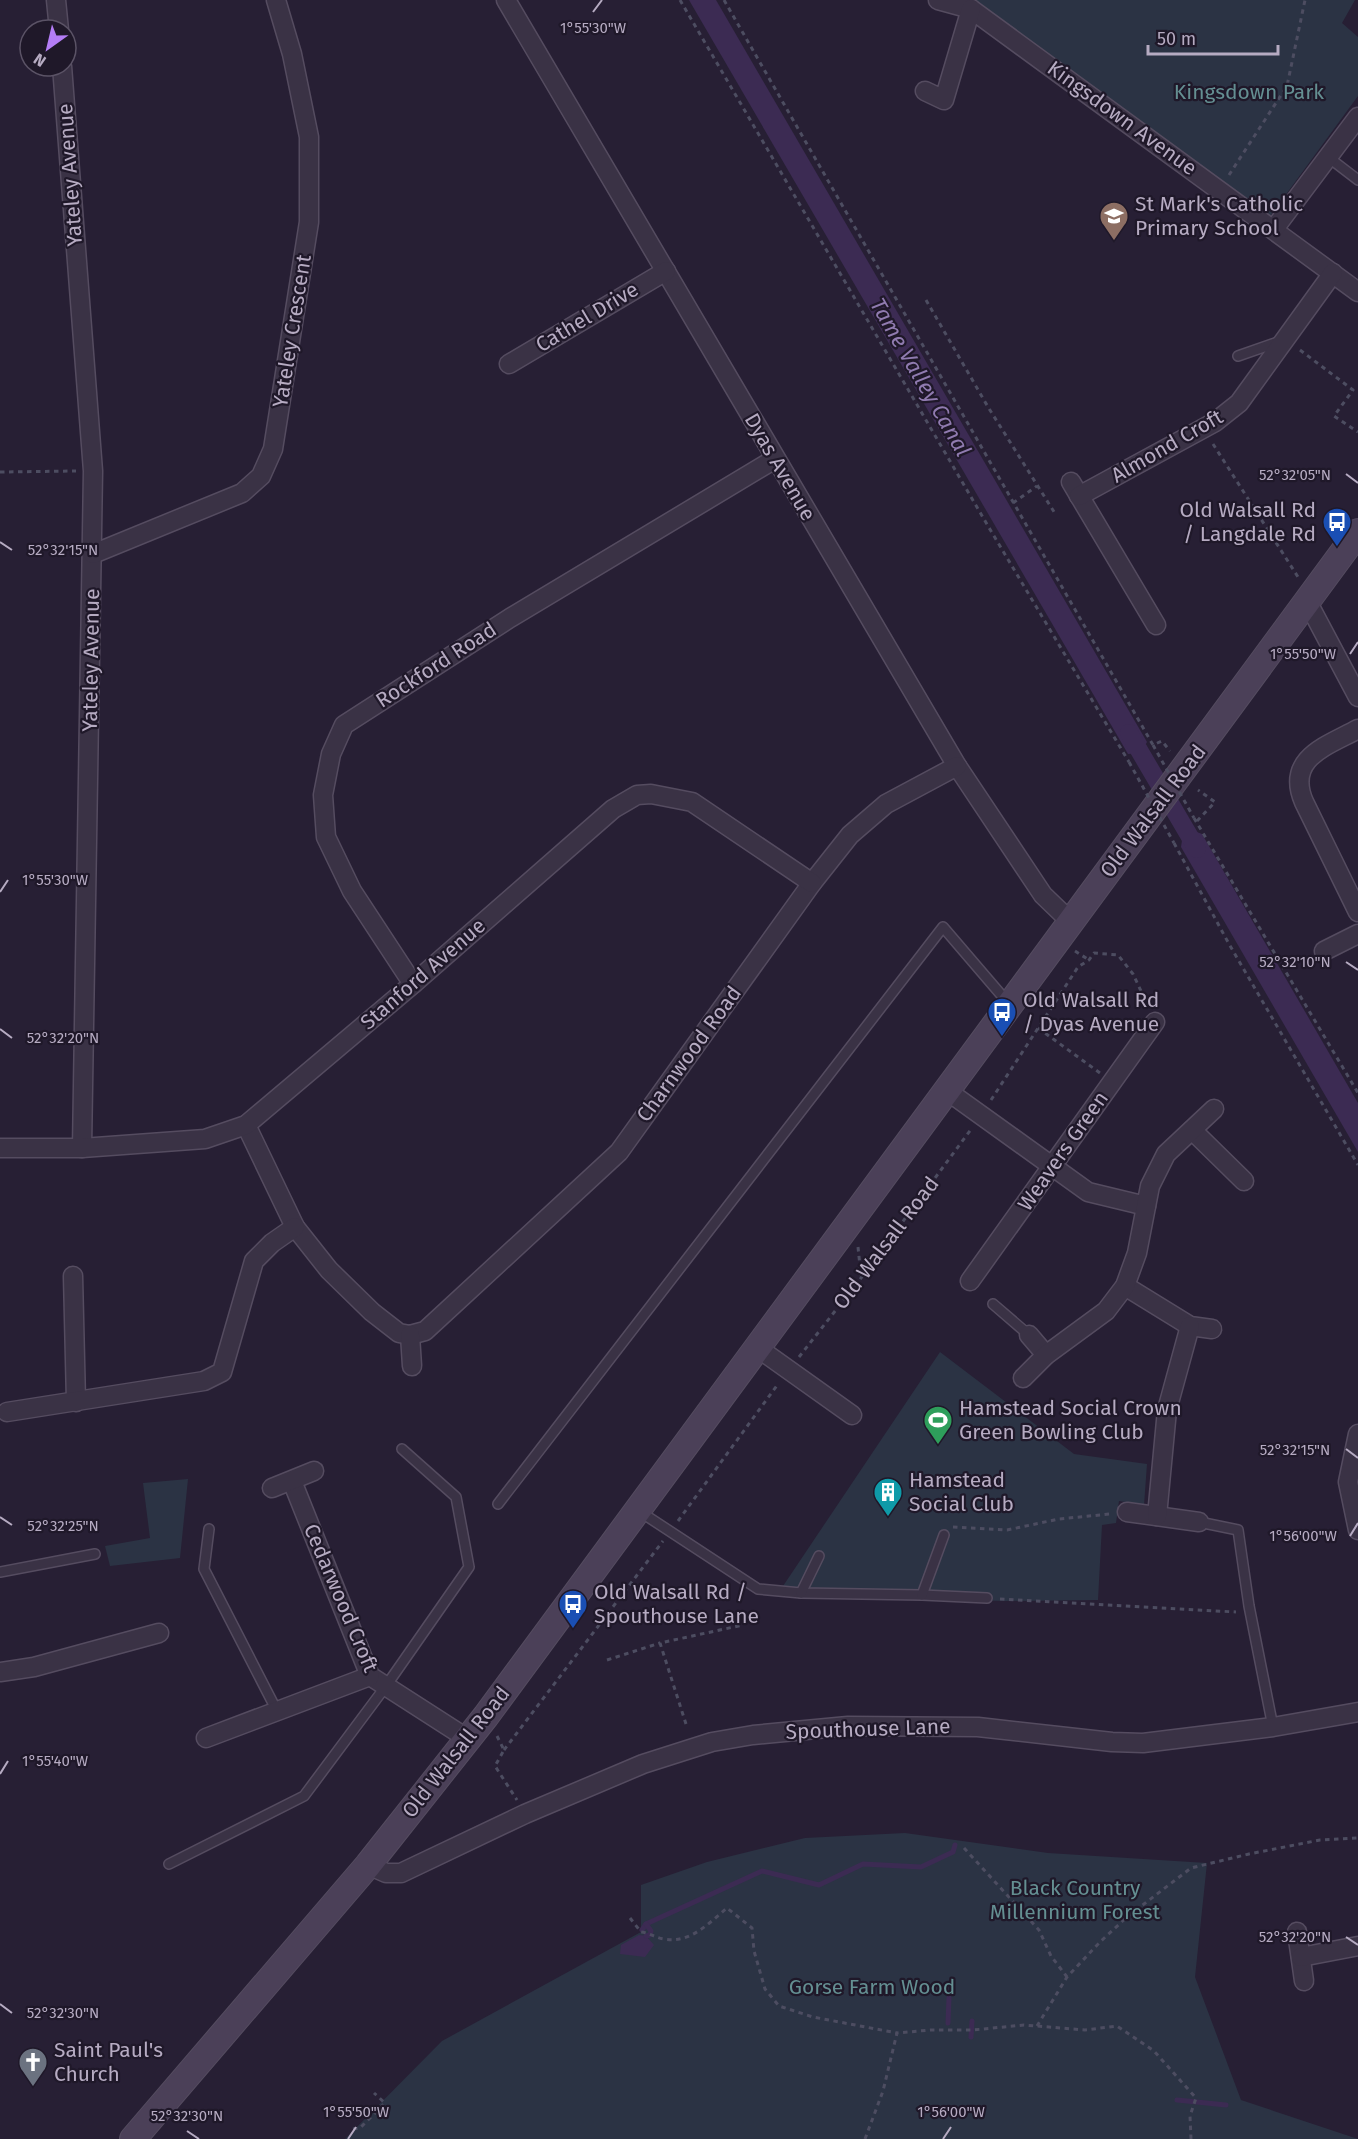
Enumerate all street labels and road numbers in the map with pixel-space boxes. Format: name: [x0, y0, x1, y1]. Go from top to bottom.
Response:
street label: Kingsdown Avenue: [1042, 55, 1202, 181]
street label: Yateley Avenue: [52, 103, 88, 247]
street label: Yateley Crescent: [267, 252, 317, 409]
street label: Cathel Drive: [531, 276, 643, 358]
street label: Almond Croft: [1107, 403, 1228, 488]
street label: Dyas Avenue: [739, 409, 821, 525]
street label: Yateley Avenue: [77, 588, 105, 732]
street label: Rockford Road: [371, 616, 501, 714]
street label: Old Walsall Road: [1095, 739, 1211, 883]
street label: Stanford Avenue: [355, 913, 491, 1035]
street label: Charnwood Road: [631, 981, 747, 1127]
street label: Weavers Green: [1012, 1086, 1114, 1216]
street label: Old Walsall Road: [828, 1171, 944, 1315]
street label: Cedarwood Croft: [298, 1520, 384, 1676]
street label: Old Walsall Road: [397, 1681, 515, 1823]
street label: Spouthouse Lane: [785, 1713, 951, 1745]

